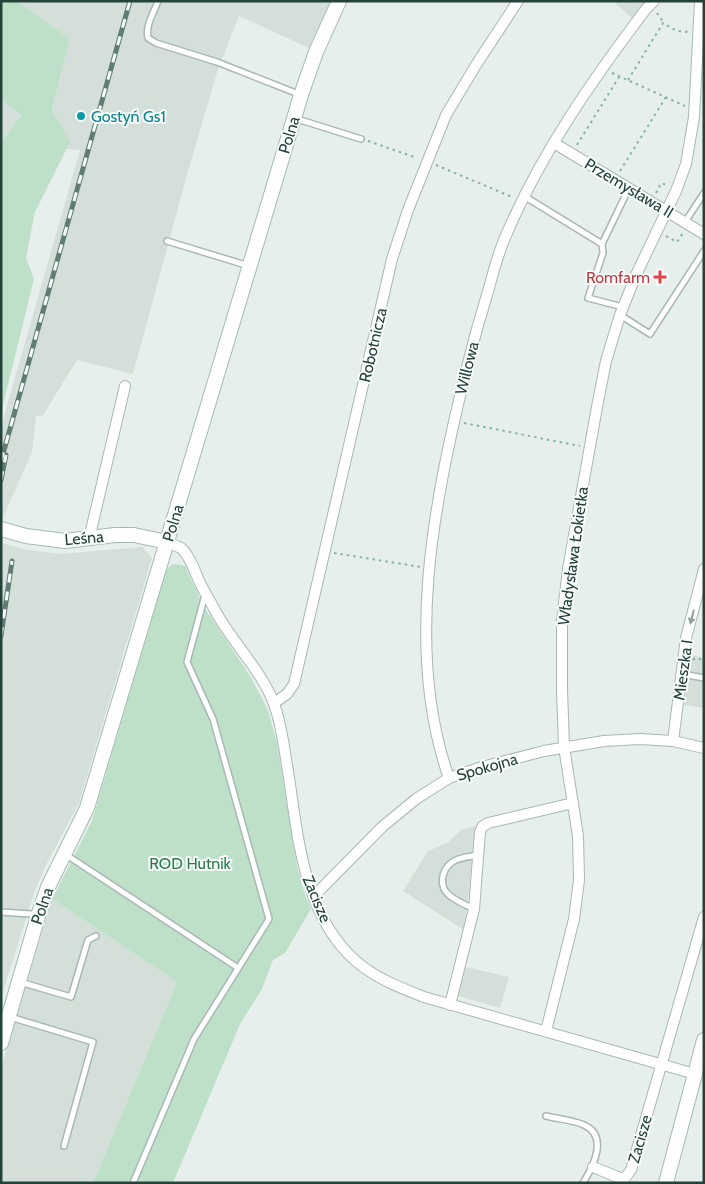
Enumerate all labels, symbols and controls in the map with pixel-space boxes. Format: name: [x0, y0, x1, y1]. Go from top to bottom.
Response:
place label: Gostyń Gs1: [91, 107, 166, 126]
marker: Gostyń Gs1: [75, 110, 87, 122]
street label: Polna: [274, 114, 304, 156]
street label: Przemysława II: [581, 154, 677, 222]
place label: Romfarm: [586, 268, 650, 287]
marker: Romfarm: [654, 271, 666, 283]
street label: Robotnicza: [355, 306, 391, 384]
street label: Willowa: [451, 339, 483, 396]
street label: Władysława Łokietka: [554, 485, 592, 627]
street label: Polna: [158, 502, 188, 544]
street label: Leśna: [64, 527, 105, 549]
one-way arrow: [688, 609, 696, 624]
street label: Mieszka I: [669, 638, 697, 702]
street label: Spokojna: [454, 749, 520, 785]
park label: ROD Hutnik: [149, 854, 232, 873]
street label: Zacisze: [299, 873, 335, 925]
street label: Polna: [27, 885, 57, 927]
street label: Zacisze: [624, 1113, 656, 1165]

